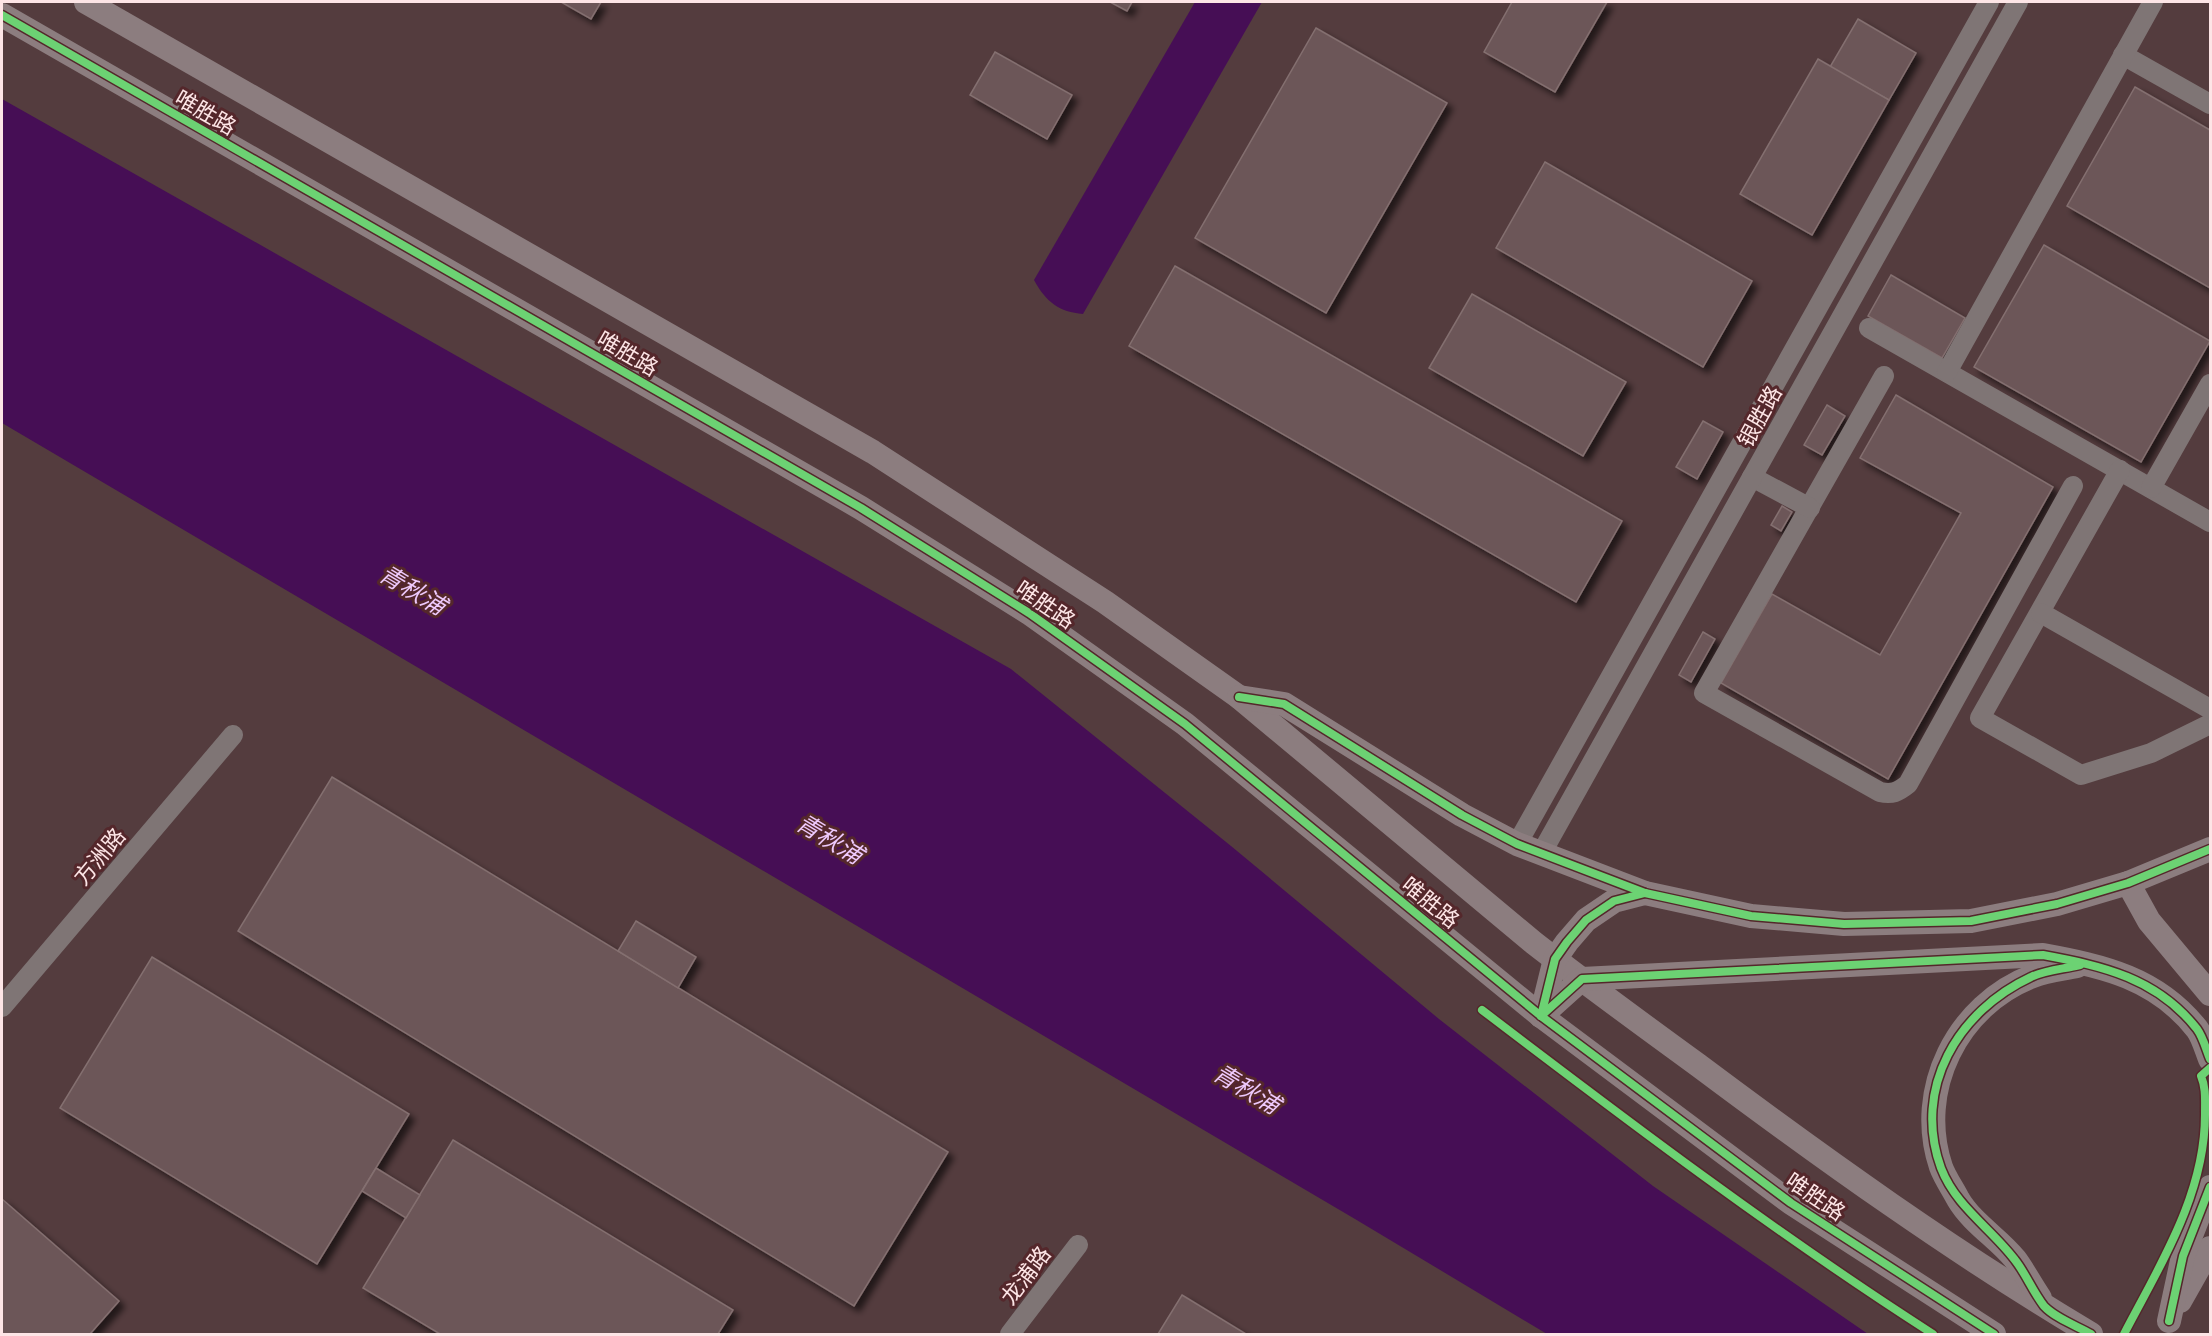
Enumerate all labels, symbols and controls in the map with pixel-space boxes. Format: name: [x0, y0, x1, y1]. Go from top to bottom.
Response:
street label: 唯胜路: [171, 84, 241, 140]
street label: 唯胜路: [593, 325, 663, 381]
street label: 银胜路: [1731, 381, 1787, 451]
water label: 青秋浦: [375, 558, 455, 622]
street label: 唯胜路: [1011, 574, 1081, 634]
water label: 青秋浦: [792, 807, 872, 871]
street label: 方洲路: [67, 822, 131, 890]
street label: 唯胜路: [1397, 871, 1465, 933]
water label: 青秋浦: [1209, 1057, 1289, 1121]
street label: 唯胜路: [1781, 1166, 1851, 1226]
street label: 龙浦路: [994, 1241, 1056, 1309]

